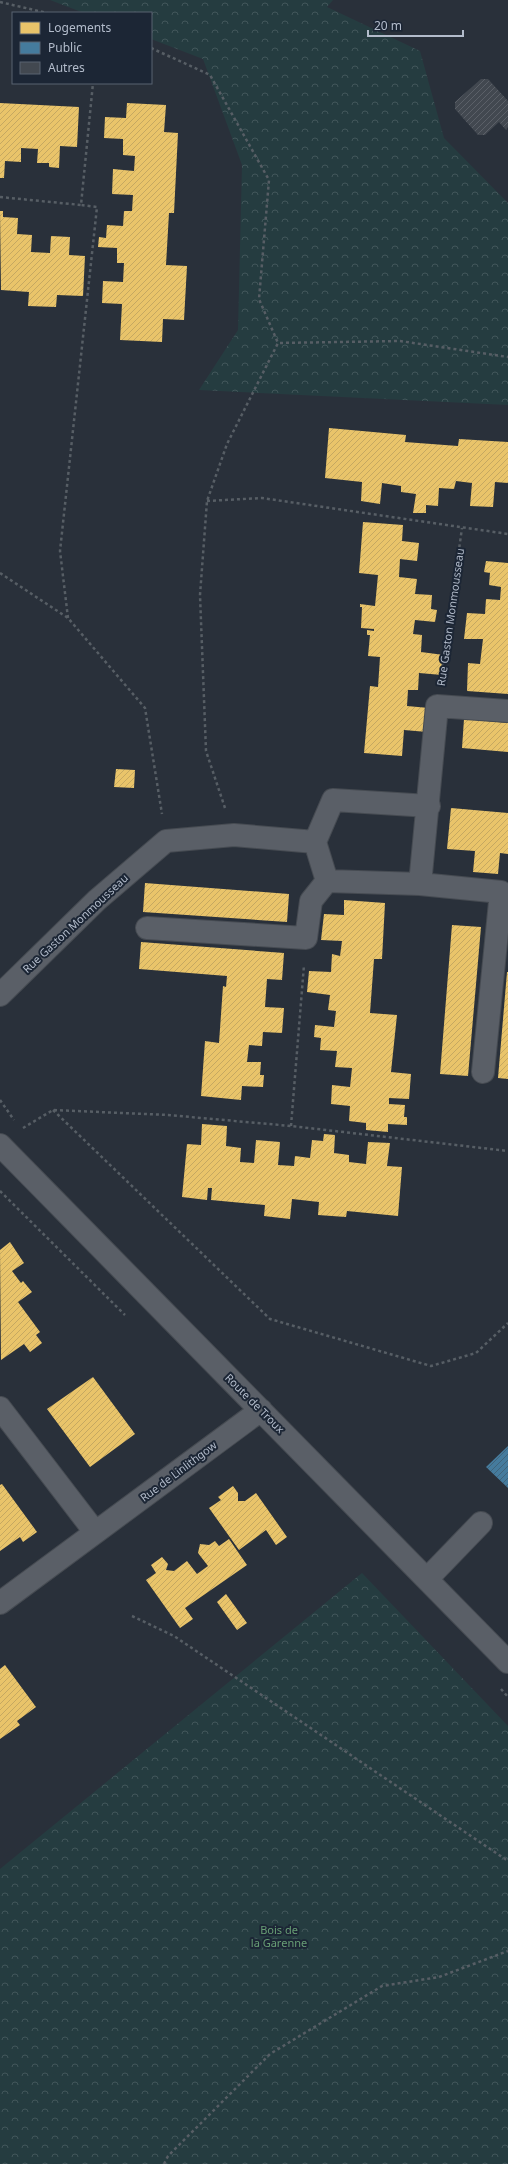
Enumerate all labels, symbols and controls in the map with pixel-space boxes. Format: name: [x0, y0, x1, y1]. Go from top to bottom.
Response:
legend: [12, 12, 152, 84]
scale bar: [368, 12, 463, 38]
text: 20 m: [374, 17, 402, 34]
text: Logements: [48, 19, 111, 36]
text: Public: [48, 39, 82, 56]
text: Autres: [48, 59, 85, 76]
street label: Rue Gaston Monmousseau: [433, 547, 467, 687]
street label: Rue Gaston Monmousseau: [19, 870, 131, 976]
street label: Route de Troux: [222, 1370, 288, 1436]
street label: Rue de Linlithgow: [137, 1437, 220, 1505]
park label: Bois de la Garenne: [251, 1922, 307, 1950]

